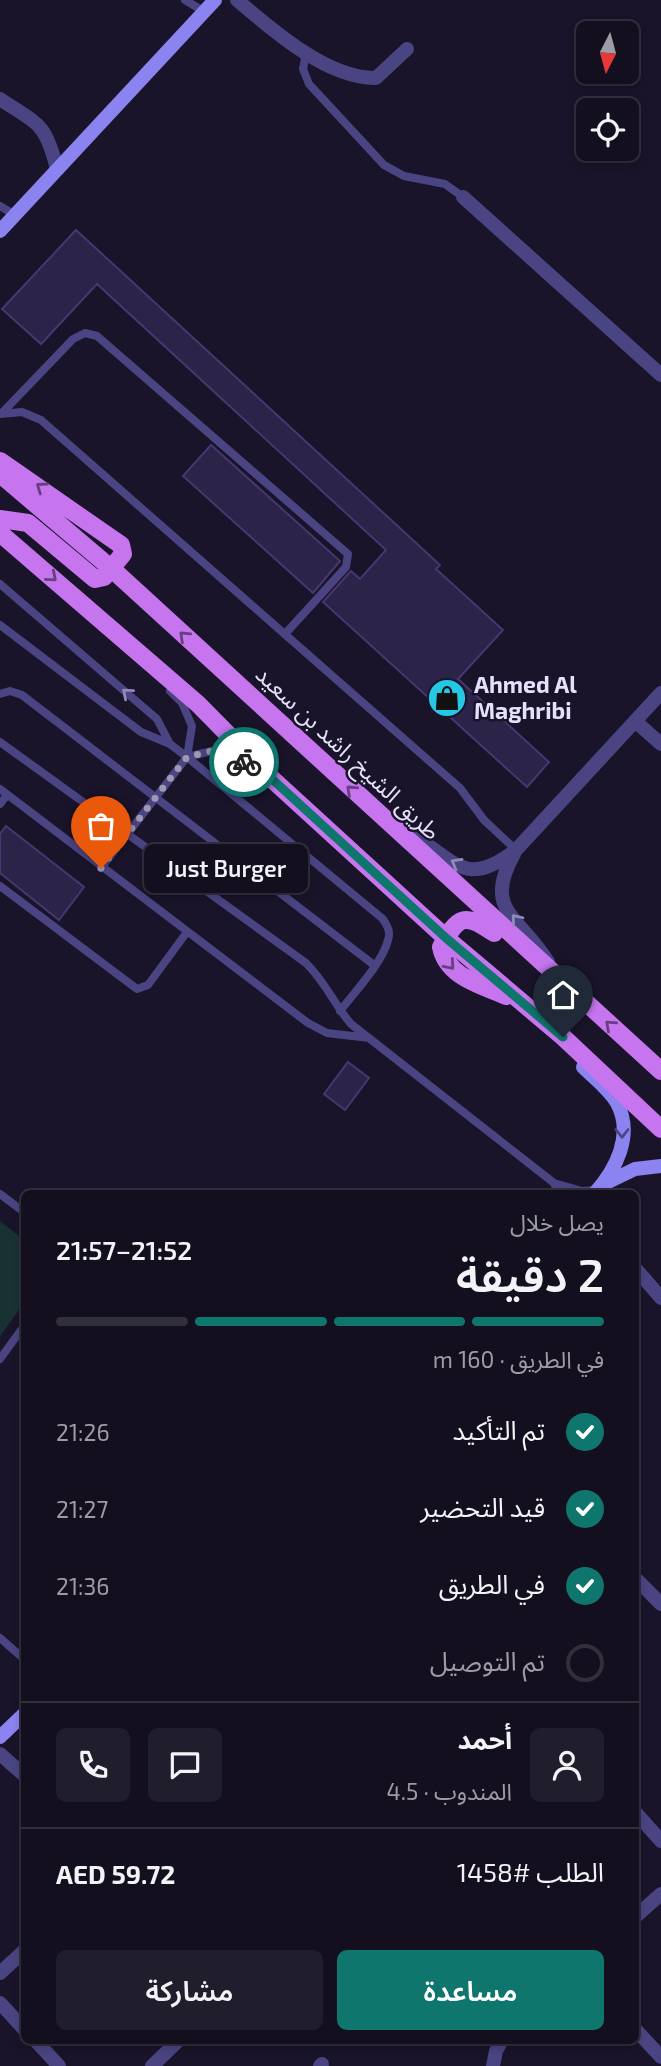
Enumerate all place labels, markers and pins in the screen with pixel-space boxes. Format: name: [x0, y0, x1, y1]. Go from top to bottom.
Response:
place label: Ahmed Al Maghribi: [474, 670, 577, 724]
shop icon: Ahmed Al Maghribi: [426, 677, 468, 719]
pin: [71, 796, 131, 868]
callout: Just Burger: [143, 844, 308, 892]
pin: [533, 965, 593, 1037]

